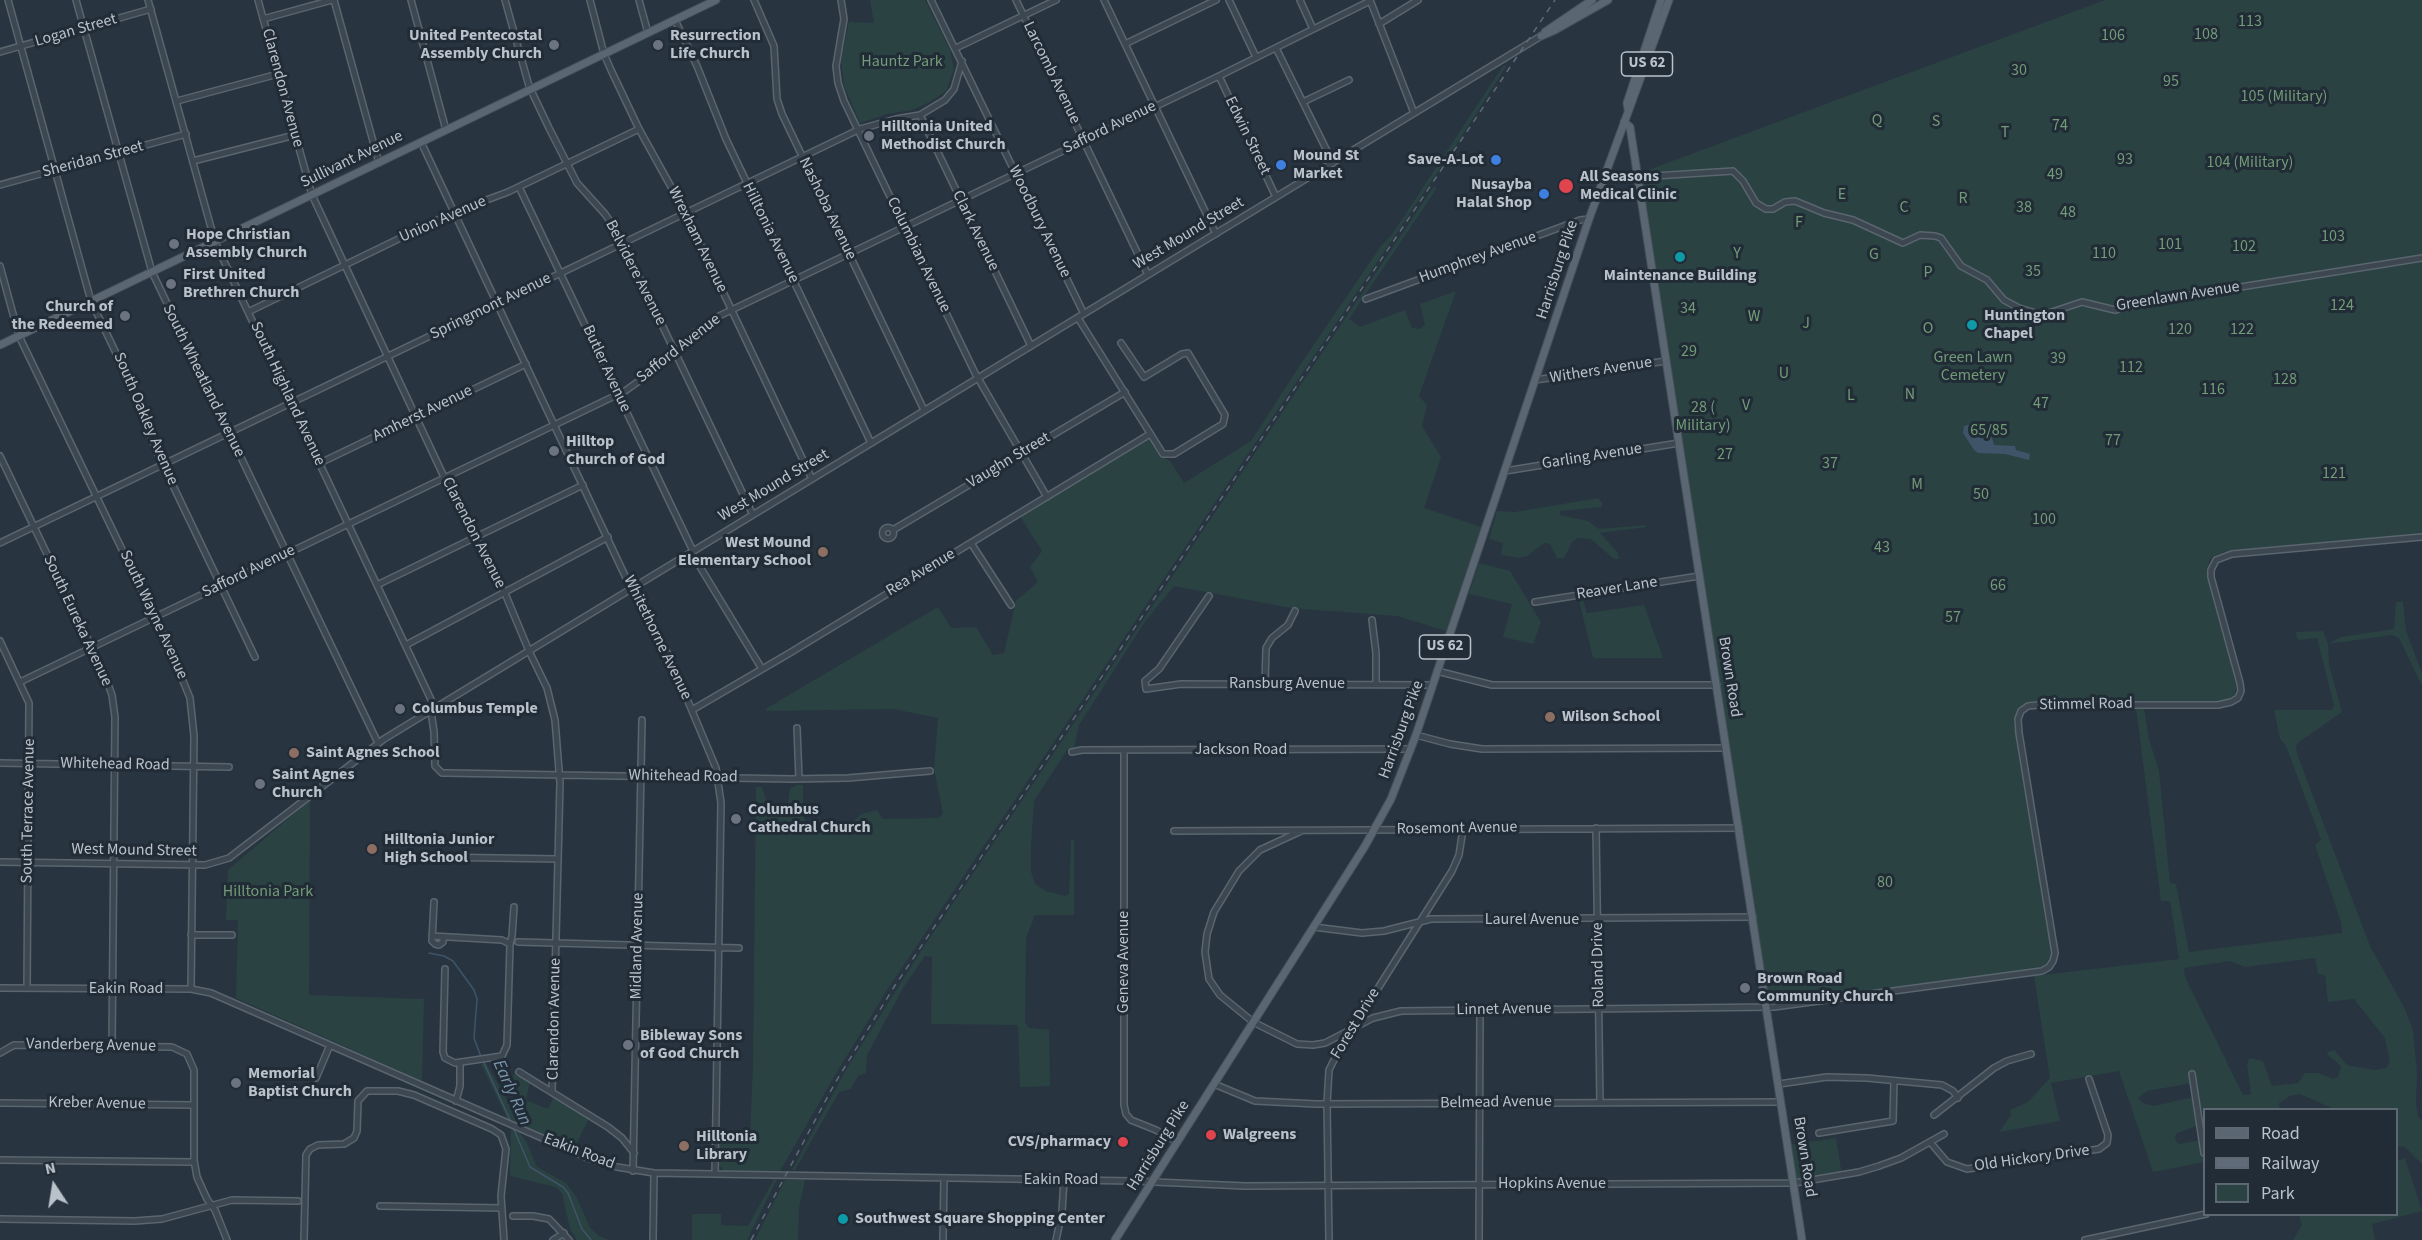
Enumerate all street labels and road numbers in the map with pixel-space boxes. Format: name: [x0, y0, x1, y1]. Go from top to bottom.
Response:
street label: Logan Street: [33, 10, 119, 52]
street label: Larcomb Avenue: [1018, 19, 1084, 127]
street label: Clarendon Avenue: [257, 27, 307, 149]
road number: US 62: [1622, 52, 1672, 76]
street label: Edwin Street: [1220, 94, 1274, 178]
street label: Safford Avenue: [1060, 97, 1160, 159]
street label: Sullivant Avenue: [298, 127, 406, 193]
street label: Sheridan Street: [40, 137, 146, 183]
street label: Nashoba Avenue: [794, 155, 860, 263]
street label: Woodbury Avenue: [1004, 163, 1074, 281]
street label: Hilltonia Avenue: [737, 180, 803, 286]
street label: Wrexham Avenue: [663, 184, 731, 296]
street label: Clark Avenue: [947, 188, 1003, 274]
street label: Union Avenue: [397, 192, 489, 248]
street label: West Mound Street: [1130, 193, 1248, 275]
street label: Columbian Avenue: [882, 194, 954, 316]
street label: Belvidere Avenue: [600, 217, 670, 329]
street label: Harrisburg Pike: [1533, 218, 1583, 322]
street label: Humphrey Avenue: [1417, 228, 1539, 288]
street label: Springmont Avenue: [427, 269, 555, 345]
street label: Greenlawn Avenue: [2115, 278, 2241, 316]
street label: South Wheatland Avenue: [158, 301, 248, 461]
street label: Safford Avenue: [633, 310, 725, 388]
street label: South Highland Avenue: [245, 319, 329, 469]
street label: Butler Avenue: [578, 323, 634, 415]
street label: South Oakley Avenue: [108, 350, 182, 488]
street label: Withers Avenue: [1548, 353, 1654, 389]
street label: Amherst Avenue: [370, 382, 476, 446]
street label: Vaughn Street: [964, 429, 1054, 493]
street label: Garling Avenue: [1541, 440, 1643, 474]
street label: West Mound Street: [715, 445, 833, 527]
street label: Clarendon Avenue: [437, 474, 509, 592]
street label: Safford Avenue: [199, 541, 299, 603]
street label: Rea Avenue: [883, 545, 959, 601]
street label: South Wayne Avenue: [115, 547, 191, 683]
street label: South Eureka Avenue: [38, 553, 116, 689]
street label: Whitethorne Avenue: [619, 573, 695, 703]
street label: Reaver Lane: [1575, 573, 1659, 605]
road number: US 62: [1420, 635, 1470, 659]
street label: Brown Road: [1713, 635, 1745, 719]
street label: Ransburg Avenue: [1229, 674, 1345, 694]
street label: Harrisburg Pike: [1375, 678, 1429, 782]
street label: Stimmel Road: [2039, 695, 2133, 715]
street label: South Terrace Avenue: [18, 738, 40, 884]
street label: Jackson Road: [1195, 740, 1287, 760]
street label: Whitehead Road: [60, 754, 170, 776]
street label: Whitehead Road: [628, 766, 738, 788]
street label: Rosemont Avenue: [1396, 818, 1518, 840]
street label: West Mound Street: [71, 840, 197, 862]
street label: Midland Avenue: [627, 892, 649, 1000]
street label: Laurel Avenue: [1485, 910, 1579, 930]
street label: Geneva Avenue: [1114, 911, 1134, 1013]
street label: Roland Drive: [1589, 922, 1609, 1008]
street label: Clarendon Avenue: [544, 958, 566, 1080]
street label: Eakin Road: [89, 979, 163, 999]
street label: Forest Drive: [1327, 985, 1385, 1063]
street label: Linnet Avenue: [1456, 1000, 1552, 1020]
street label: Vanderberg Avenue: [26, 1035, 156, 1057]
street label: Belmead Avenue: [1440, 1092, 1552, 1114]
street label: Kreber Avenue: [48, 1094, 146, 1114]
street label: Harrisburg Pike: [1124, 1097, 1194, 1195]
street label: Brown Road: [1788, 1115, 1820, 1199]
street label: Eakin Road: [541, 1130, 617, 1174]
street label: Old Hickory Drive: [1973, 1141, 2091, 1177]
street label: Eakin Road: [1024, 1170, 1098, 1190]
street label: Hopkins Avenue: [1498, 1174, 1606, 1194]

